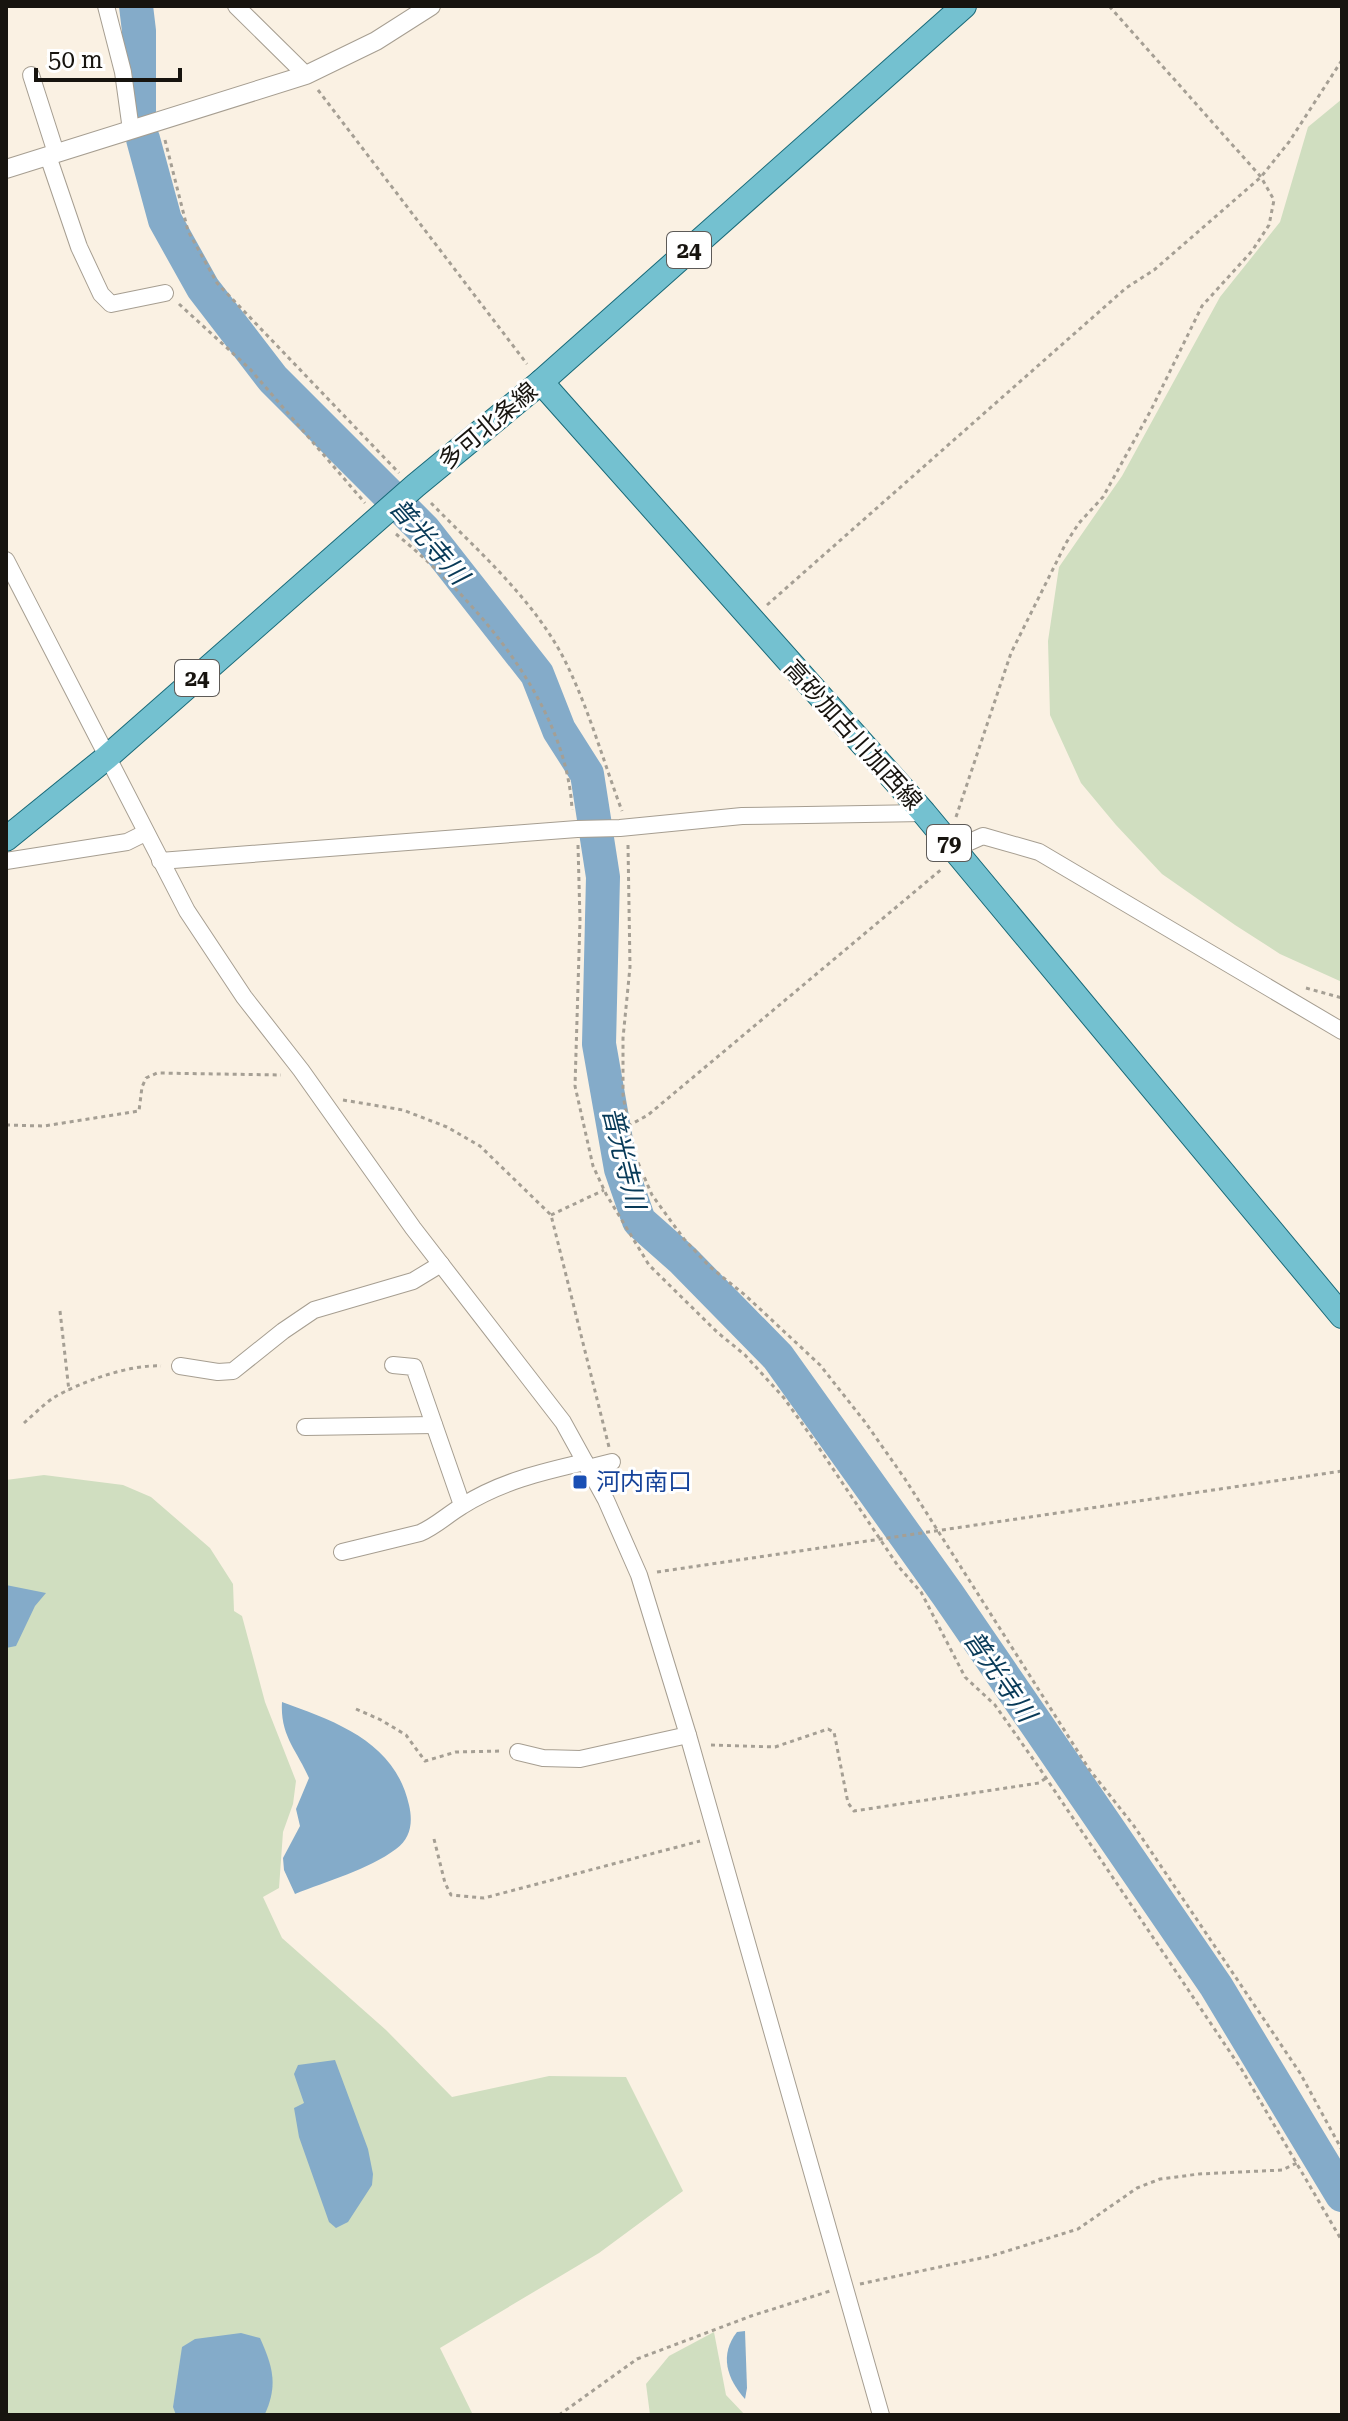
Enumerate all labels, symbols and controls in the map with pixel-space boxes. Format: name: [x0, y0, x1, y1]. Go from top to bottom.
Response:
scale bar: [36, 32, 180, 82]
text: 50 m: [48, 46, 103, 74]
road number: 24: [667, 232, 711, 268]
street label: 多可北条線: [433, 377, 543, 475]
water label: 普光寺川: [384, 492, 476, 592]
street label: 高砂加古川加西線: [778, 654, 928, 816]
road number: 24: [175, 660, 219, 696]
road number: 79: [927, 825, 971, 861]
water label: 普光寺川: [597, 1104, 652, 1215]
place label: 河内南口: [596, 1468, 692, 1496]
marker: 河内南口: [571, 1473, 589, 1491]
water label: 普光寺川: [958, 1625, 1044, 1730]

